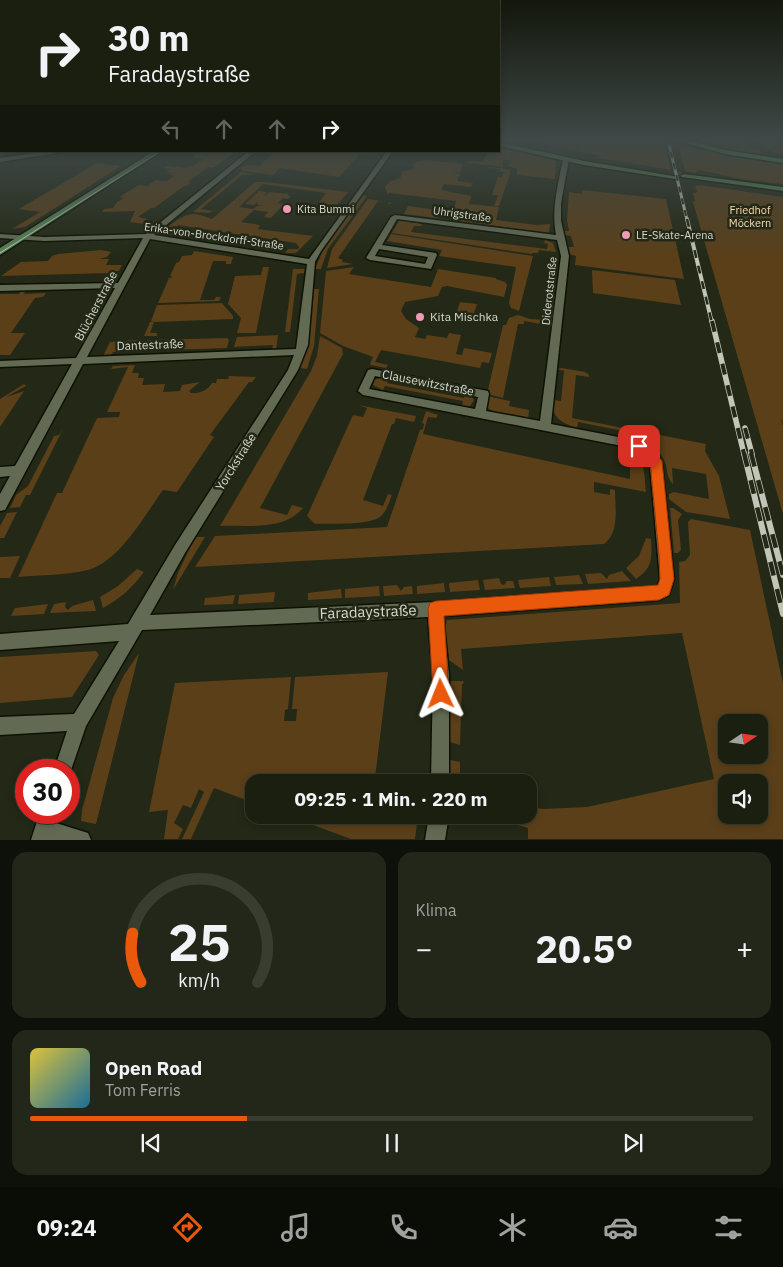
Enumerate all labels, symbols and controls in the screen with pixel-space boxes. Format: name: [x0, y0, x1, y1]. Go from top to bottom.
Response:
text: 30 m: [108, 15, 190, 61]
icon: right: [25, 20, 90, 85]
text: Faradaystraße: [108, 59, 250, 88]
icon: left: [157, 115, 185, 143]
icon: ahead: [210, 115, 238, 143]
icon: ahead: [263, 115, 291, 143]
icon: right: [316, 115, 344, 143]
place label: Kita Bummi: [297, 202, 354, 216]
marker: Kita Bummi: [281, 203, 293, 215]
street label: Uhrigstraße: [432, 203, 492, 225]
park label: Friedhof Möckern: [729, 203, 771, 230]
street label: Erika-von-Brockdorff-Straße: [143, 219, 285, 253]
place label: LE-Skate-Arena: [636, 228, 714, 242]
marker: LE-Skate-Arena: [620, 229, 632, 241]
street label: Diderotstraße: [538, 256, 560, 326]
street label: Blücherstraße: [71, 268, 120, 343]
place label: Kita Mischka: [430, 309, 499, 324]
marker: Kita Mischka: [414, 311, 426, 323]
street label: Dantestraße: [116, 336, 184, 353]
street label: Clausewitzstraße: [381, 366, 476, 399]
pin: [618, 425, 660, 467]
street label: Yorckstraße: [212, 430, 259, 493]
icon: arrive: [625, 432, 653, 460]
street label: Faradaystraße: [319, 600, 417, 623]
position arrow: [414, 667, 466, 719]
north arrow: [718, 714, 768, 764]
map controls: [718, 714, 768, 824]
speed limit sign: 30: [15, 759, 80, 824]
button: sound: [718, 774, 768, 824]
text: 09:25 · 1 Min. · 220 m: [294, 787, 488, 811]
text: Klima: [416, 900, 457, 920]
text: 25: [168, 908, 230, 975]
text: 20.5°: [535, 924, 633, 973]
text: −: [416, 930, 432, 967]
text: +: [736, 930, 753, 967]
text: km/h: [178, 969, 220, 992]
text: Open Road: [105, 1056, 202, 1080]
text: Tom Ferris: [105, 1080, 181, 1100]
icon: previous: [137, 1129, 165, 1157]
icon: pause: [378, 1129, 406, 1157]
icon: next: [619, 1129, 647, 1157]
icon: directions: [170, 1210, 205, 1245]
icon: music: [278, 1210, 313, 1245]
icon: phone: [386, 1210, 421, 1245]
icon: climate: [495, 1210, 530, 1245]
icon: car: [603, 1210, 638, 1245]
icon: filters: [711, 1210, 746, 1245]
text: 09:24: [37, 1213, 97, 1242]

